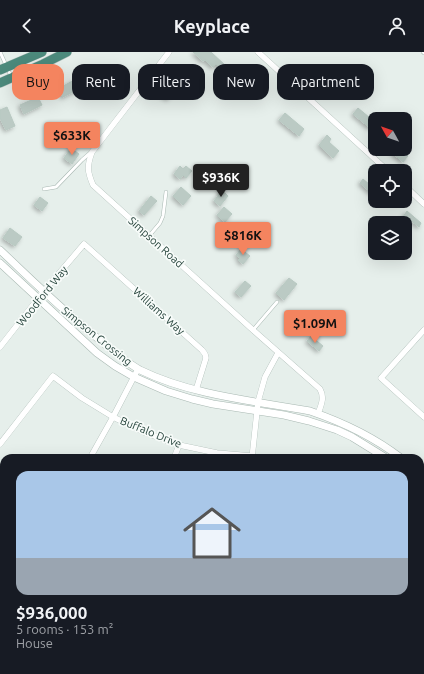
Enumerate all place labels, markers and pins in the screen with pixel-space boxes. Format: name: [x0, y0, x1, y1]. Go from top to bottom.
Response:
pin: $633K: [44, 122, 100, 156]
pin: $936K: [193, 164, 249, 198]
pin: $816K: [215, 222, 271, 256]
pin: $1.09M: [282, 310, 348, 344]

